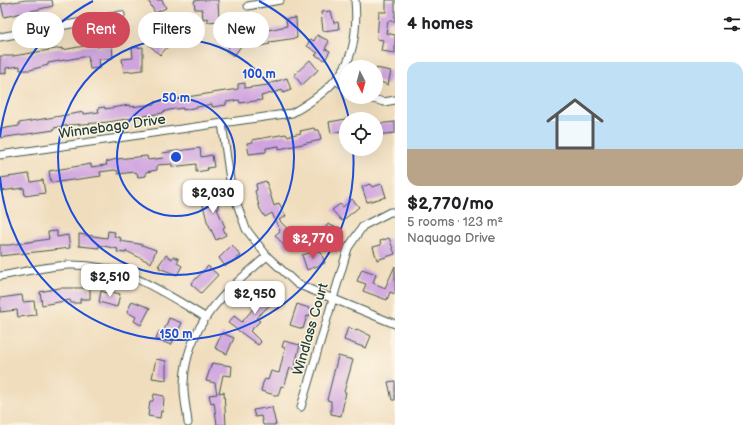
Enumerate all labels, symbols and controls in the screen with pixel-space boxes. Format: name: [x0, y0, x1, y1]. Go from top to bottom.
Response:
chip: Buy: [12, 12, 64, 48]
chip: Rent: [72, 12, 130, 48]
chip: Filters: [138, 12, 205, 48]
chip: New: [213, 12, 269, 48]
icon: filters: [721, 13, 743, 35]
text: 4 homes: [407, 14, 473, 34]
north arrow: [339, 60, 383, 104]
map controls: [339, 60, 383, 156]
text: 100 m: [242, 67, 276, 82]
icon: home: [539, 88, 611, 160]
text: 50 m: [162, 91, 190, 106]
street label: Winnebago Drive: [57, 111, 167, 142]
button: locate: [339, 112, 383, 156]
centre of rings: [169, 150, 183, 164]
pin: $2,030: [180, 180, 246, 214]
text: $2,030: [191, 185, 235, 201]
text: $2,770/mo: [407, 194, 494, 214]
text: 5 rooms · 123 m²: [407, 214, 503, 230]
pin: $2,770: [280, 226, 346, 260]
text: Naquaga Drive: [407, 230, 495, 246]
text: $2,770: [292, 231, 334, 247]
pin: $2,510: [77, 264, 143, 298]
text: $2,510: [90, 269, 130, 285]
street label: Windlass Court: [289, 280, 332, 377]
pin: $2,950: [222, 281, 288, 315]
text: $2,950: [234, 286, 276, 302]
text: 150 m: [160, 327, 192, 342]

